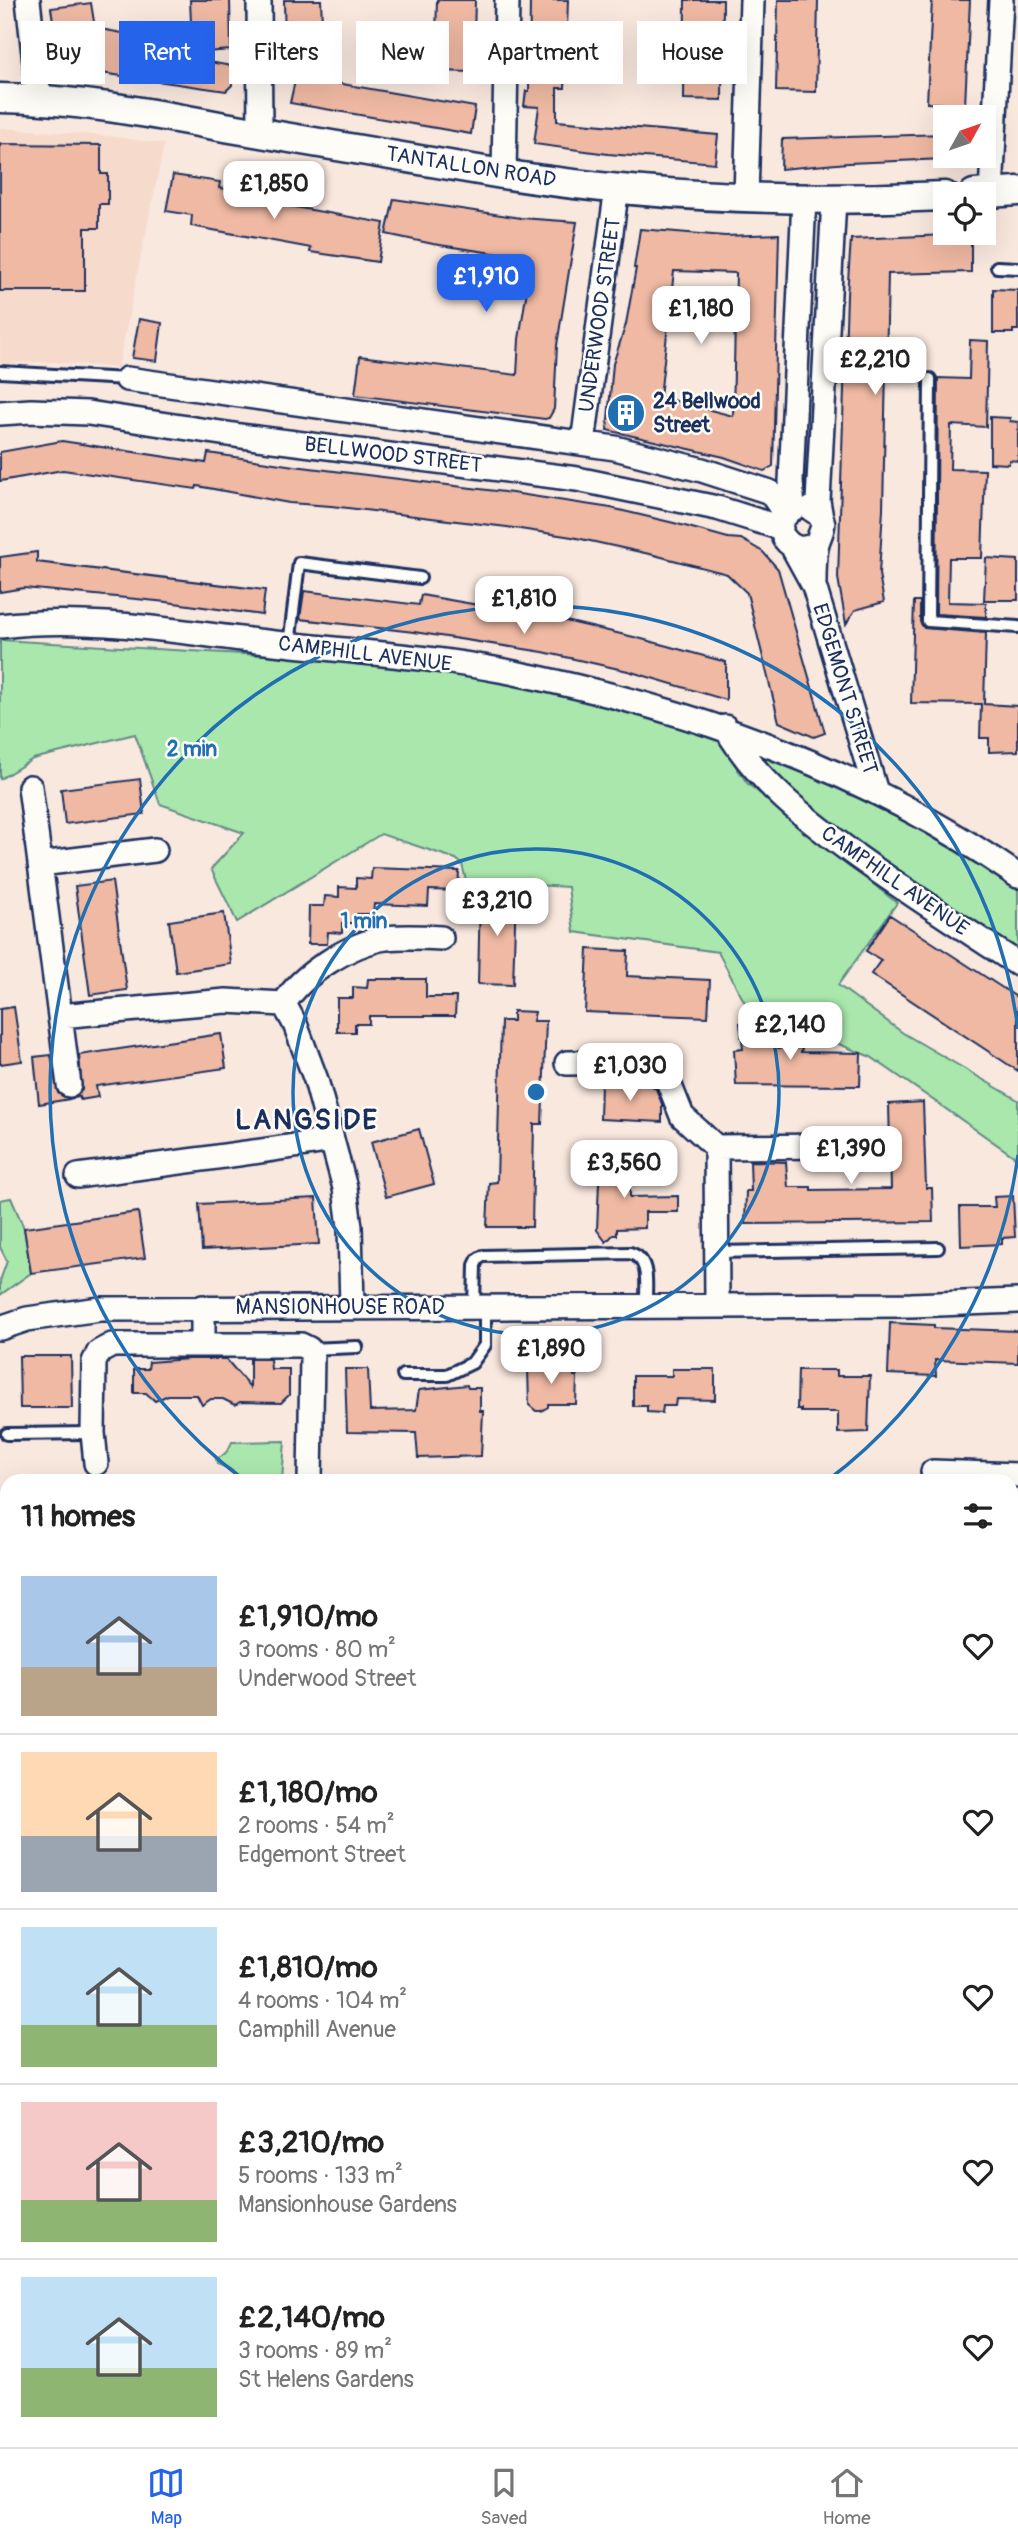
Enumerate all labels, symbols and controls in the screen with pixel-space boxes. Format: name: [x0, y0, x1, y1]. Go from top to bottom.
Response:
chip: Buy: [21, 21, 105, 84]
chip: Rent: [119, 21, 215, 84]
chip: Filters: [229, 21, 342, 84]
chip: New: [356, 21, 449, 84]
chip: Apartment: [463, 21, 623, 84]
chip: House: [637, 21, 747, 84]
north arrow: [933, 105, 996, 168]
map controls: [933, 105, 996, 245]
street label: TANTALLON ROAD: [384, 140, 558, 194]
pin: £1,850: [217, 162, 331, 221]
text: £1,850: [239, 169, 309, 198]
button: locate: [933, 182, 996, 245]
street label: UNDERWOOD STREET: [573, 216, 627, 414]
pin: £1,910: [429, 254, 543, 314]
text: £1,910: [453, 262, 519, 291]
pin: £1,180: [644, 286, 758, 346]
text: £1,180: [668, 294, 734, 323]
pin: £2,210: [818, 338, 932, 397]
text: £2,210: [839, 345, 911, 374]
place label: 24 Bellwood Street: [653, 388, 761, 439]
building icon: 24 Bellwood Street: [605, 392, 647, 434]
street label: BELLWOOD STREET: [303, 431, 484, 479]
pin: £1,810: [467, 576, 581, 636]
text: £1,810: [491, 584, 557, 613]
street label: EDGEMONT STREET: [806, 600, 884, 778]
street label: CAMPHILL AVENUE: [277, 630, 453, 678]
text: 2 min: [167, 736, 217, 763]
street label: CAMPHILL AVENUE: [816, 820, 974, 942]
pin: £3,210: [440, 878, 554, 938]
text: £3,210: [461, 886, 533, 915]
text: 1 min: [341, 908, 388, 935]
pin: £2,140: [733, 1002, 847, 1062]
text: £2,140: [754, 1010, 826, 1039]
pin: £1,030: [573, 1044, 687, 1103]
text: £1,030: [593, 1051, 667, 1080]
centre of rings: [524, 1080, 548, 1104]
district label: LANGSIDE: [235, 1103, 379, 1138]
pin: £1,390: [794, 1126, 908, 1186]
text: £1,390: [816, 1134, 886, 1163]
pin: £3,560: [567, 1140, 681, 1200]
text: £3,560: [586, 1148, 662, 1177]
street label: MANSIONHOUSE ROAD: [235, 1294, 445, 1321]
pin: £1,890: [494, 1326, 608, 1386]
text: £1,890: [517, 1334, 585, 1363]
icon: filters: [959, 1497, 997, 1535]
text: 11 homes: [21, 1498, 135, 1535]
text: £1,910/mo: [238, 1598, 378, 1635]
icon: home: [77, 1604, 161, 1688]
icon: heart: [959, 1627, 997, 1665]
text: 3 rooms · 80 m²: [238, 1635, 396, 1664]
text: Underwood Street: [238, 1664, 416, 1693]
text: £1,180/mo: [238, 1774, 378, 1811]
icon: home: [77, 1780, 161, 1864]
icon: heart: [959, 1803, 997, 1841]
text: 2 rooms · 54 m²: [238, 1811, 395, 1840]
text: Edgemont Street: [238, 1840, 406, 1869]
text: £1,810/mo: [238, 1949, 378, 1986]
icon: home: [77, 1955, 161, 2039]
icon: heart: [959, 1978, 997, 2016]
text: 4 rooms · 104 m²: [238, 1986, 407, 2015]
text: Camphill Avenue: [238, 2015, 396, 2044]
text: £3,210/mo: [238, 2124, 384, 2161]
icon: home: [77, 2130, 161, 2214]
icon: heart: [959, 2153, 997, 2191]
text: 5 rooms · 133 m²: [238, 2161, 403, 2190]
text: Mansionhouse Gardens: [238, 2190, 457, 2219]
text: £2,140/mo: [238, 2299, 385, 2336]
icon: home: [77, 2305, 161, 2389]
icon: heart: [959, 2328, 997, 2366]
text: 3 rooms · 89 m²: [238, 2336, 392, 2365]
text: St Helens Gardens: [238, 2365, 414, 2394]
tab: Map: [147, 2464, 185, 2530]
tab: Saved: [480, 2464, 528, 2530]
tab: Home: [823, 2464, 871, 2530]

